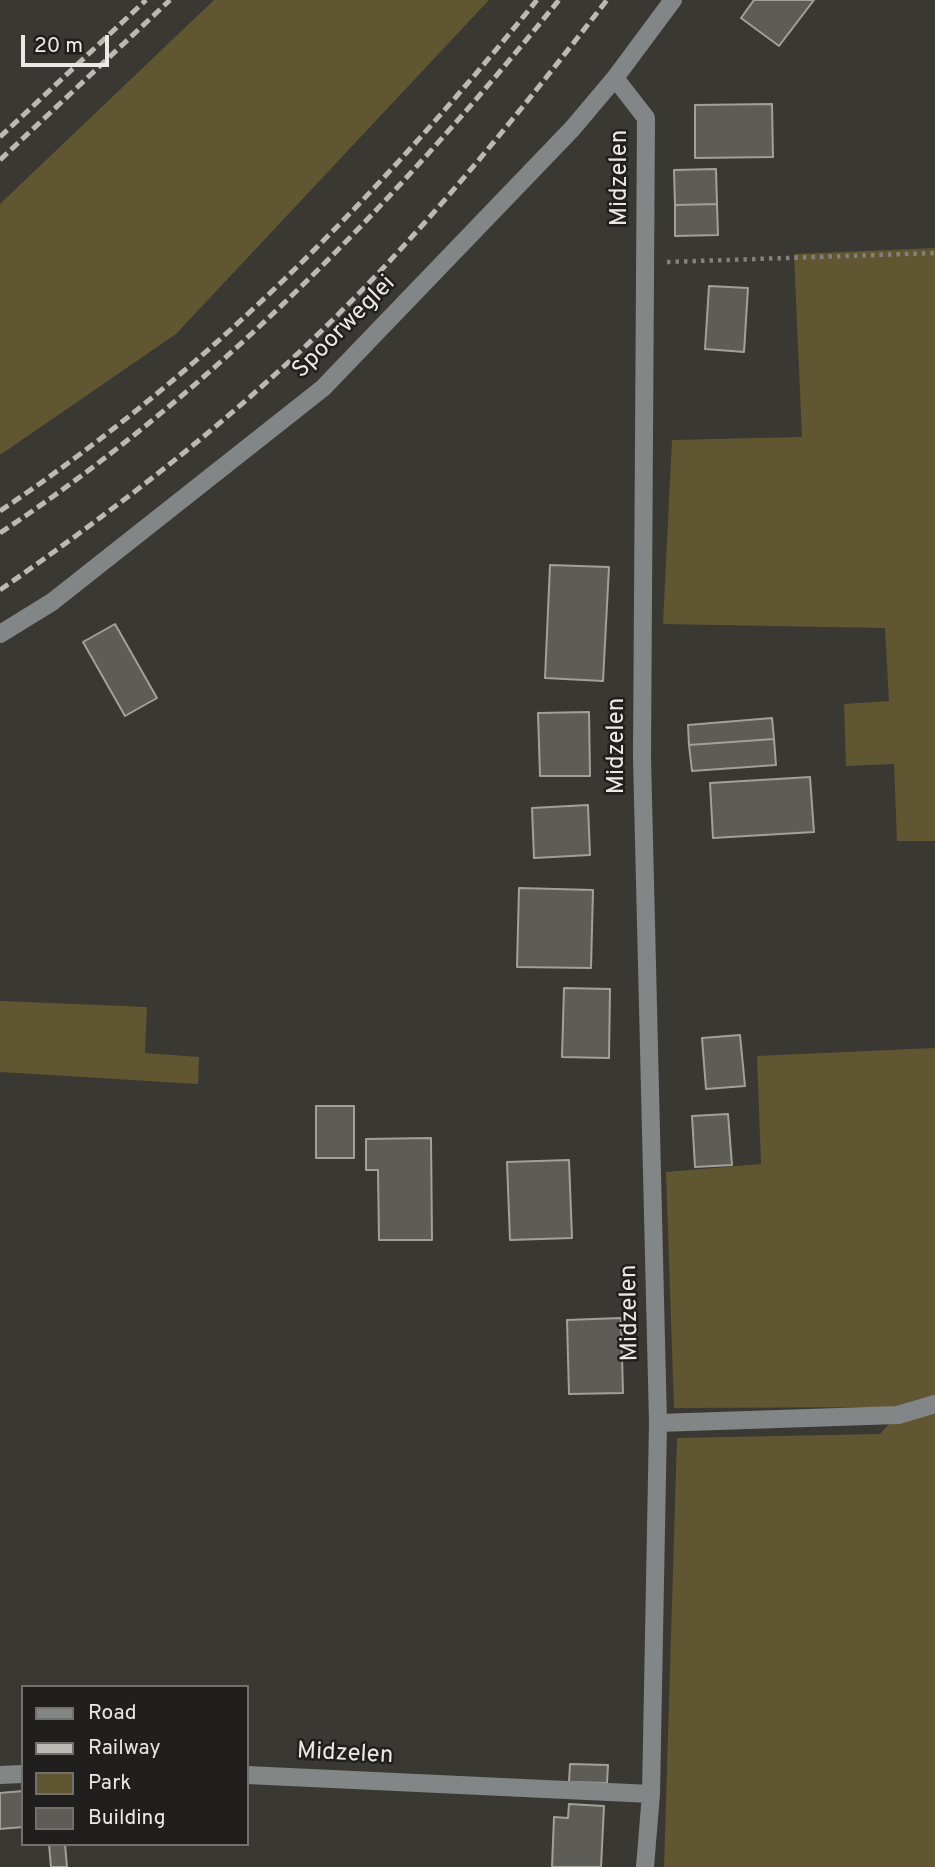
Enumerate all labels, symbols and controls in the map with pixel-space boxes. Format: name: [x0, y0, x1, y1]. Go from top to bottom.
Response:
scale bar: [24, 21, 112, 65]
text: 20 m: [34, 33, 83, 60]
street label: Midzelen: [607, 130, 635, 226]
street label: Spoorweglei: [288, 271, 402, 385]
street label: Midzelen: [604, 698, 632, 794]
street label: Midzelen: [616, 1264, 646, 1362]
legend: [21, 1685, 248, 1846]
text: Road: [88, 1700, 137, 1727]
text: Railway: [88, 1735, 161, 1762]
street label: Midzelen: [296, 1738, 394, 1772]
text: Park: [88, 1770, 131, 1797]
text: Building: [88, 1805, 166, 1832]

